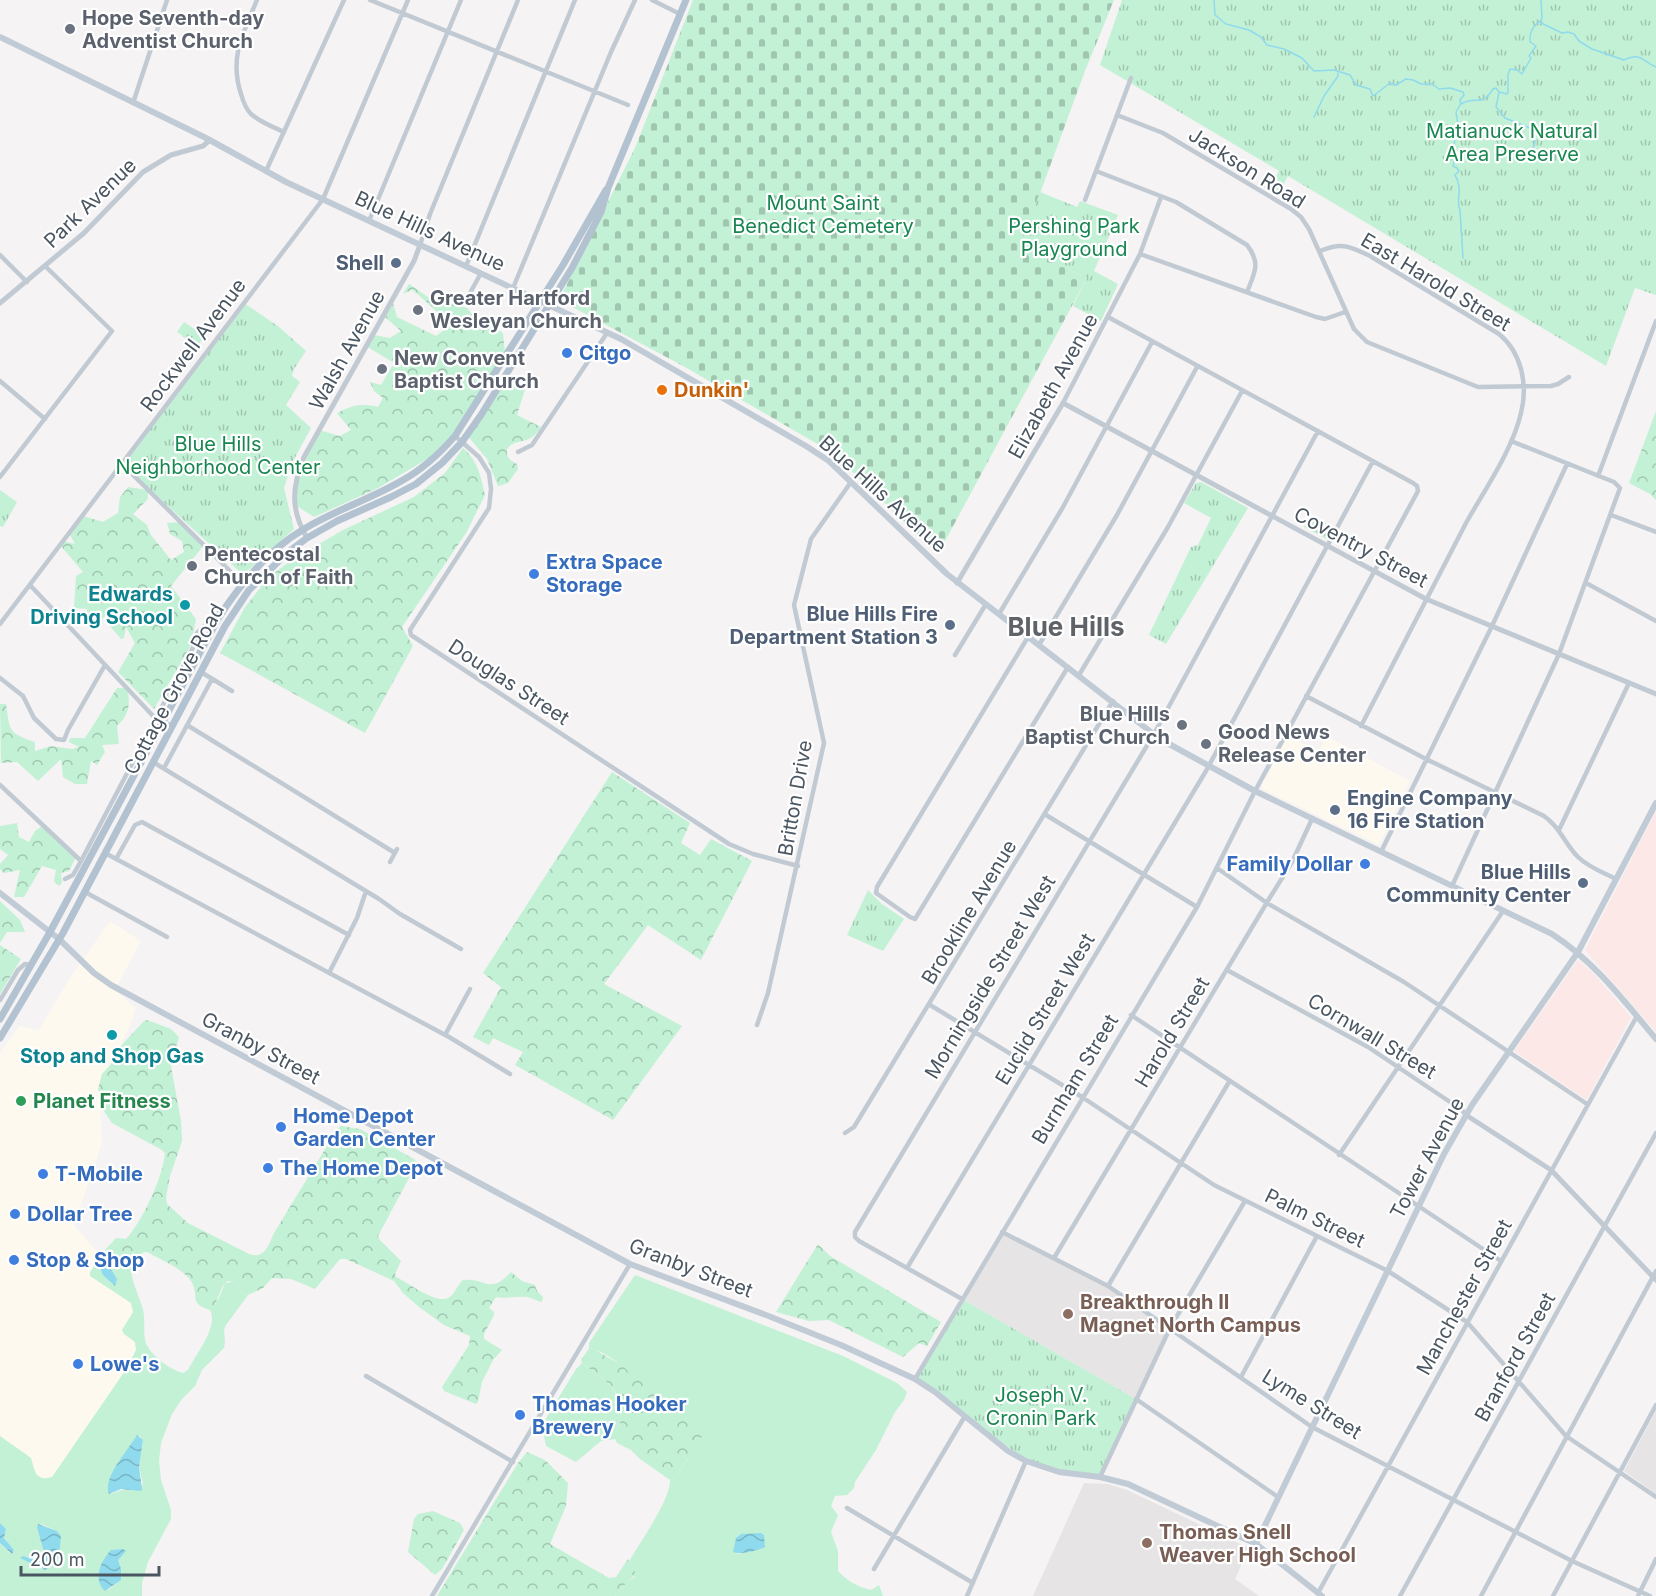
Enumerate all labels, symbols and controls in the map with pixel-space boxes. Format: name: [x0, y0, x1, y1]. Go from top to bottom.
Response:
place label: Hope Seventh-day Adventist Church: [82, 6, 264, 53]
marker: Hope Seventh-day Adventist Church: [63, 22, 77, 36]
park label: Matianuck Natural Area Preserve: [1426, 119, 1598, 166]
street label: Jackson Road: [1184, 123, 1310, 213]
street label: Park Avenue: [39, 153, 141, 253]
street label: Blue Hills Avenue: [351, 186, 509, 276]
park label: Mount Saint Benedict Cemetery: [732, 191, 914, 238]
park label: Pershing Park Playground: [1008, 214, 1140, 261]
street label: East Harold Street: [1357, 228, 1516, 336]
place label: Shell: [336, 251, 384, 275]
marker: Shell: [389, 256, 403, 270]
street label: Rockwell Avenue: [135, 274, 251, 416]
street label: Walsh Avenue: [304, 286, 390, 414]
place label: Greater Hartford Wesleyan Church: [430, 286, 602, 333]
marker: Greater Hartford Wesleyan Church: [411, 303, 425, 317]
street label: Elizabeth Avenue: [1003, 309, 1103, 463]
place label: Citgo: [579, 341, 631, 365]
place label: New Convent Baptist Church: [394, 346, 539, 393]
marker: Citgo: [560, 346, 574, 360]
marker: New Convent Baptist Church: [375, 362, 389, 376]
place label: Dunkin': [674, 378, 749, 402]
marker: Dunkin': [655, 383, 669, 397]
street label: Blue Hills Avenue: [814, 431, 952, 557]
park label: Blue Hills Neighborhood Center: [115, 432, 321, 479]
street label: Coventry Street: [1290, 502, 1432, 593]
place label: Pentecostal Church of Faith: [204, 542, 354, 589]
place label: Extra Space Storage: [546, 550, 663, 597]
marker: Pentecostal Church of Faith: [185, 559, 199, 573]
marker: Extra Space Storage: [527, 567, 541, 581]
place label: Edwards Driving School: [30, 582, 173, 629]
marker: Edwards Driving School: [178, 598, 192, 612]
street label: Cottage Grove Road: [119, 599, 229, 779]
place label: Blue Hills Fire Department Station 3: [729, 602, 938, 649]
district label: Blue Hills: [1007, 611, 1125, 642]
marker: Blue Hills Fire Department Station 3: [943, 618, 957, 632]
street label: Douglas Street: [444, 634, 574, 730]
place label: Blue Hills Baptist Church: [1025, 702, 1170, 749]
marker: Blue Hills Baptist Church: [1175, 718, 1189, 732]
place label: Good News Release Center: [1218, 720, 1366, 767]
marker: Good News Release Center: [1199, 737, 1213, 751]
street label: Britton Drive: [773, 738, 817, 858]
place label: Engine Company 16 Fire Station: [1347, 786, 1513, 833]
marker: Engine Company 16 Fire Station: [1328, 803, 1342, 817]
street label: Brookline Avenue: [916, 835, 1022, 989]
place label: Family Dollar: [1227, 852, 1353, 876]
marker: Family Dollar: [1358, 857, 1372, 871]
place label: Blue Hills Community Center: [1386, 860, 1571, 907]
street label: Morningside Street West: [920, 871, 1061, 1083]
marker: Blue Hills Community Center: [1576, 876, 1590, 890]
street label: Euclid Street West: [990, 929, 1100, 1089]
street label: Harold Street: [1130, 972, 1215, 1092]
street label: Cornwall Street: [1303, 988, 1441, 1084]
street label: Granby Street: [198, 1007, 325, 1089]
street label: Burnham Street: [1027, 1009, 1123, 1148]
marker: Stop and Shop Gas: [105, 1028, 119, 1042]
place label: Stop and Shop Gas: [20, 1044, 204, 1068]
place label: Planet Fitness: [33, 1089, 171, 1113]
street label: Tower Avenue: [1385, 1093, 1469, 1223]
marker: Planet Fitness: [14, 1094, 28, 1108]
place label: Home Depot Garden Center: [293, 1104, 435, 1151]
marker: Home Depot Garden Center: [274, 1120, 288, 1134]
place label: The Home Depot: [280, 1156, 443, 1180]
marker: The Home Depot: [261, 1161, 275, 1175]
place label: T-Mobile: [55, 1162, 143, 1186]
marker: T-Mobile: [36, 1167, 50, 1181]
street label: Palm Street: [1261, 1183, 1369, 1253]
place label: Dollar Tree: [27, 1202, 133, 1226]
marker: Dollar Tree: [8, 1207, 22, 1221]
street label: Manchester Street: [1411, 1215, 1517, 1379]
street label: Granby Street: [626, 1233, 757, 1303]
place label: Stop & Shop: [26, 1248, 144, 1272]
marker: Stop & Shop: [7, 1253, 21, 1267]
street label: Branford Street: [1470, 1288, 1561, 1426]
place label: Breakthrough II Magnet North Campus: [1080, 1290, 1301, 1337]
marker: Breakthrough II Magnet North Campus: [1061, 1307, 1075, 1321]
place label: Lowe's: [90, 1352, 159, 1376]
marker: Lowe's: [71, 1357, 85, 1371]
street label: Lyme Street: [1258, 1364, 1366, 1444]
park label: Joseph V. Cronin Park: [986, 1383, 1096, 1430]
place label: Thomas Hooker Brewery: [532, 1392, 687, 1439]
marker: Thomas Hooker Brewery: [513, 1408, 527, 1422]
place label: Thomas Snell Weaver High School: [1159, 1520, 1356, 1567]
marker: Thomas Snell Weaver High School: [1140, 1536, 1154, 1550]
scale bar: [21, 1539, 159, 1577]
text: 200 m: [30, 1549, 85, 1570]

